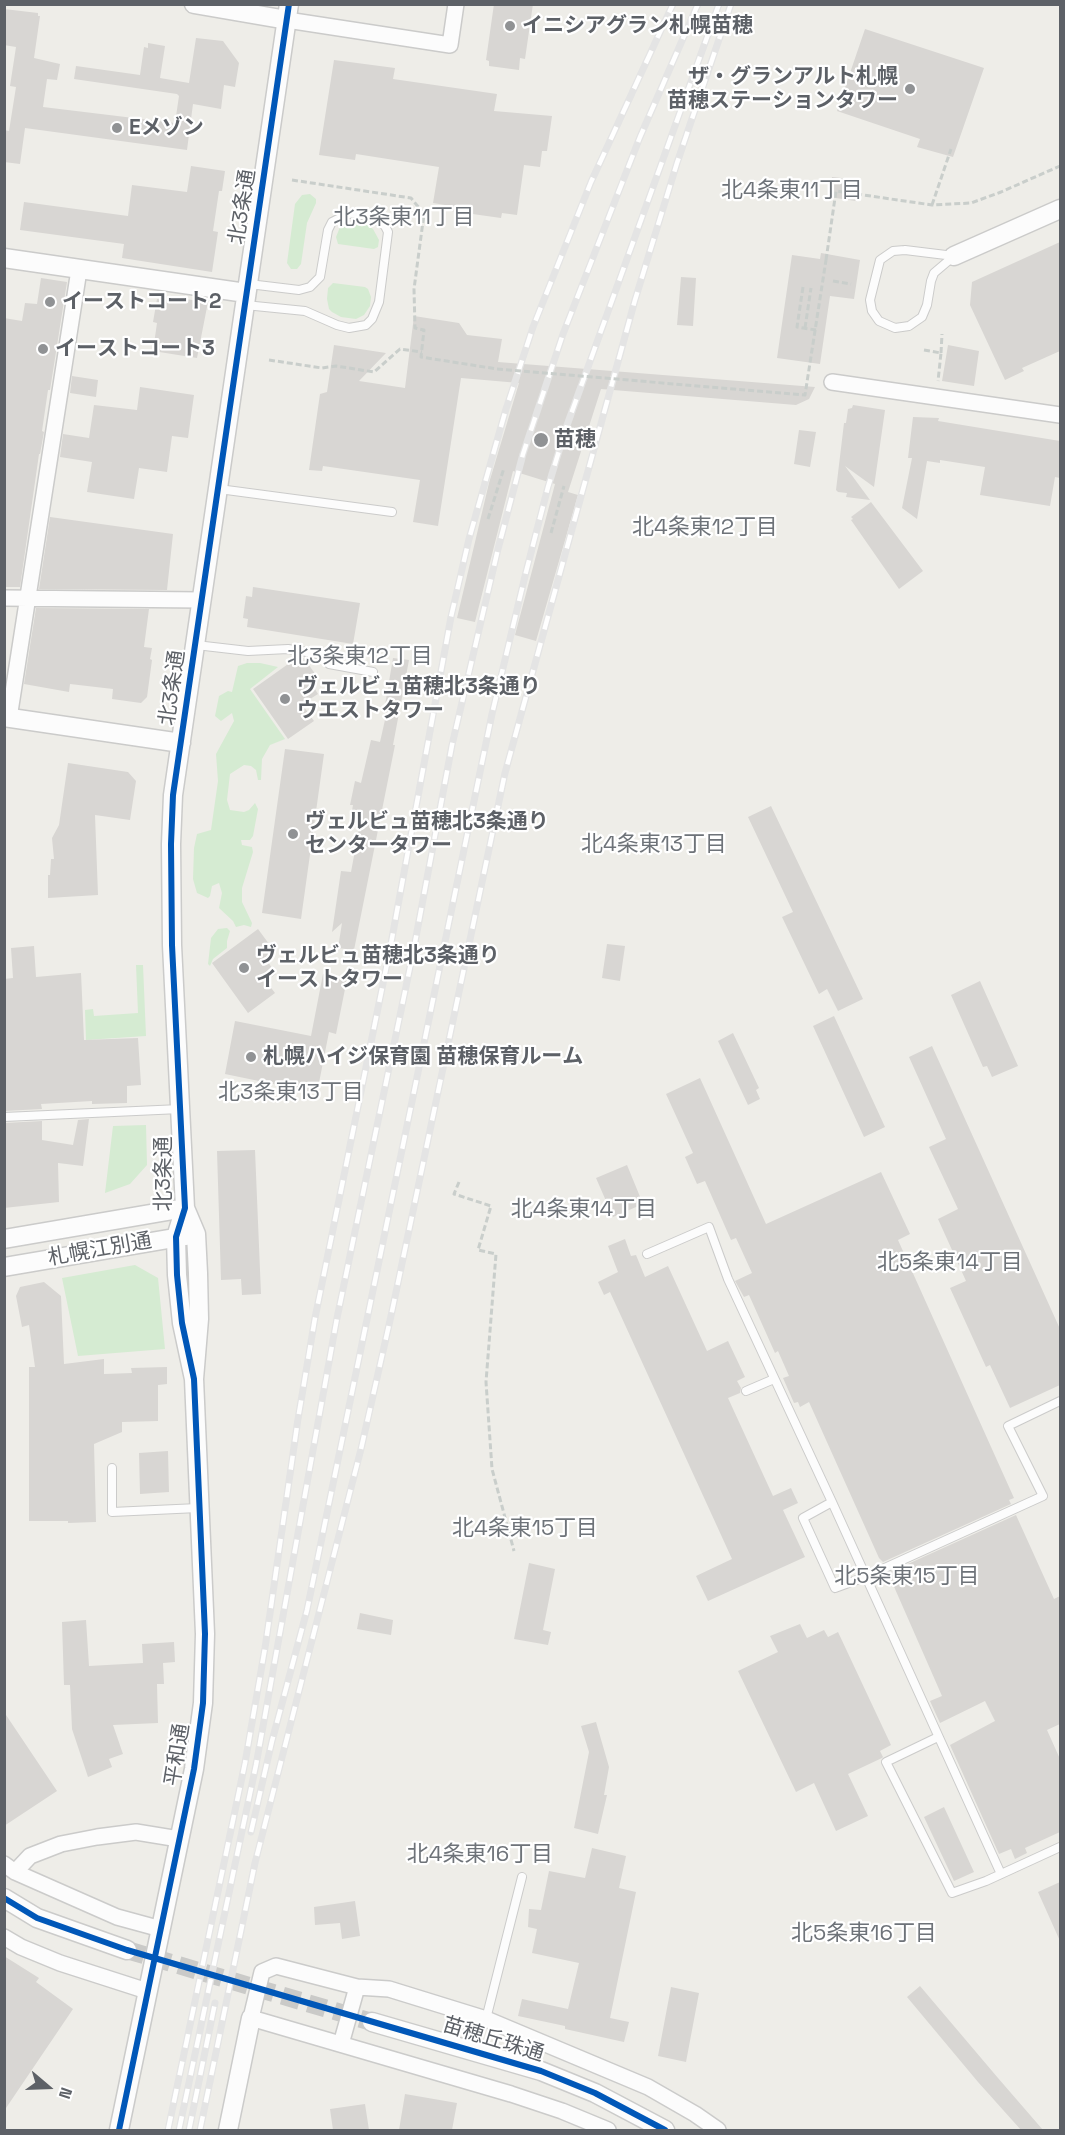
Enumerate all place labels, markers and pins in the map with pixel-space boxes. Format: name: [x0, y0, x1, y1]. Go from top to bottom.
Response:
place label: イニシアグラン札幌苗穂: [522, 13, 753, 39]
marker: イニシアグラン札幌苗穂: [503, 19, 517, 33]
place label: ザ・グランアルト札幌 苗穂ステーションタワー: [667, 64, 898, 114]
marker: ザ・グランアルト札幌 苗穂ステーションタワー: [903, 82, 917, 96]
place label: Eメゾン: [129, 115, 204, 141]
marker: Eメゾン: [110, 121, 124, 135]
place label: イーストコート2: [62, 289, 221, 315]
marker: イーストコート2: [43, 295, 57, 309]
place label: イーストコート3: [55, 336, 215, 362]
marker: イーストコート3: [36, 342, 50, 356]
place label: 苗穂: [554, 427, 596, 453]
marker: 苗穂: [532, 431, 550, 449]
place label: ヴェルビュ苗穂北3条通り ウエストタワー: [297, 674, 541, 724]
marker: ヴェルビュ苗穂北3条通り ウエストタワー: [278, 692, 292, 706]
place label: ヴェルビュ苗穂北3条通り センタータワー: [305, 809, 549, 859]
marker: ヴェルビュ苗穂北3条通り センタータワー: [286, 827, 300, 841]
place label: ヴェルビュ苗穂北3条通り イーストタワー: [256, 943, 500, 993]
marker: ヴェルビュ苗穂北3条通り イーストタワー: [237, 961, 251, 975]
place label: 札幌ハイジ保育園 苗穂保育ルーム: [263, 1044, 583, 1070]
marker: 札幌ハイジ保育園 苗穂保育ルーム: [244, 1050, 258, 1064]

